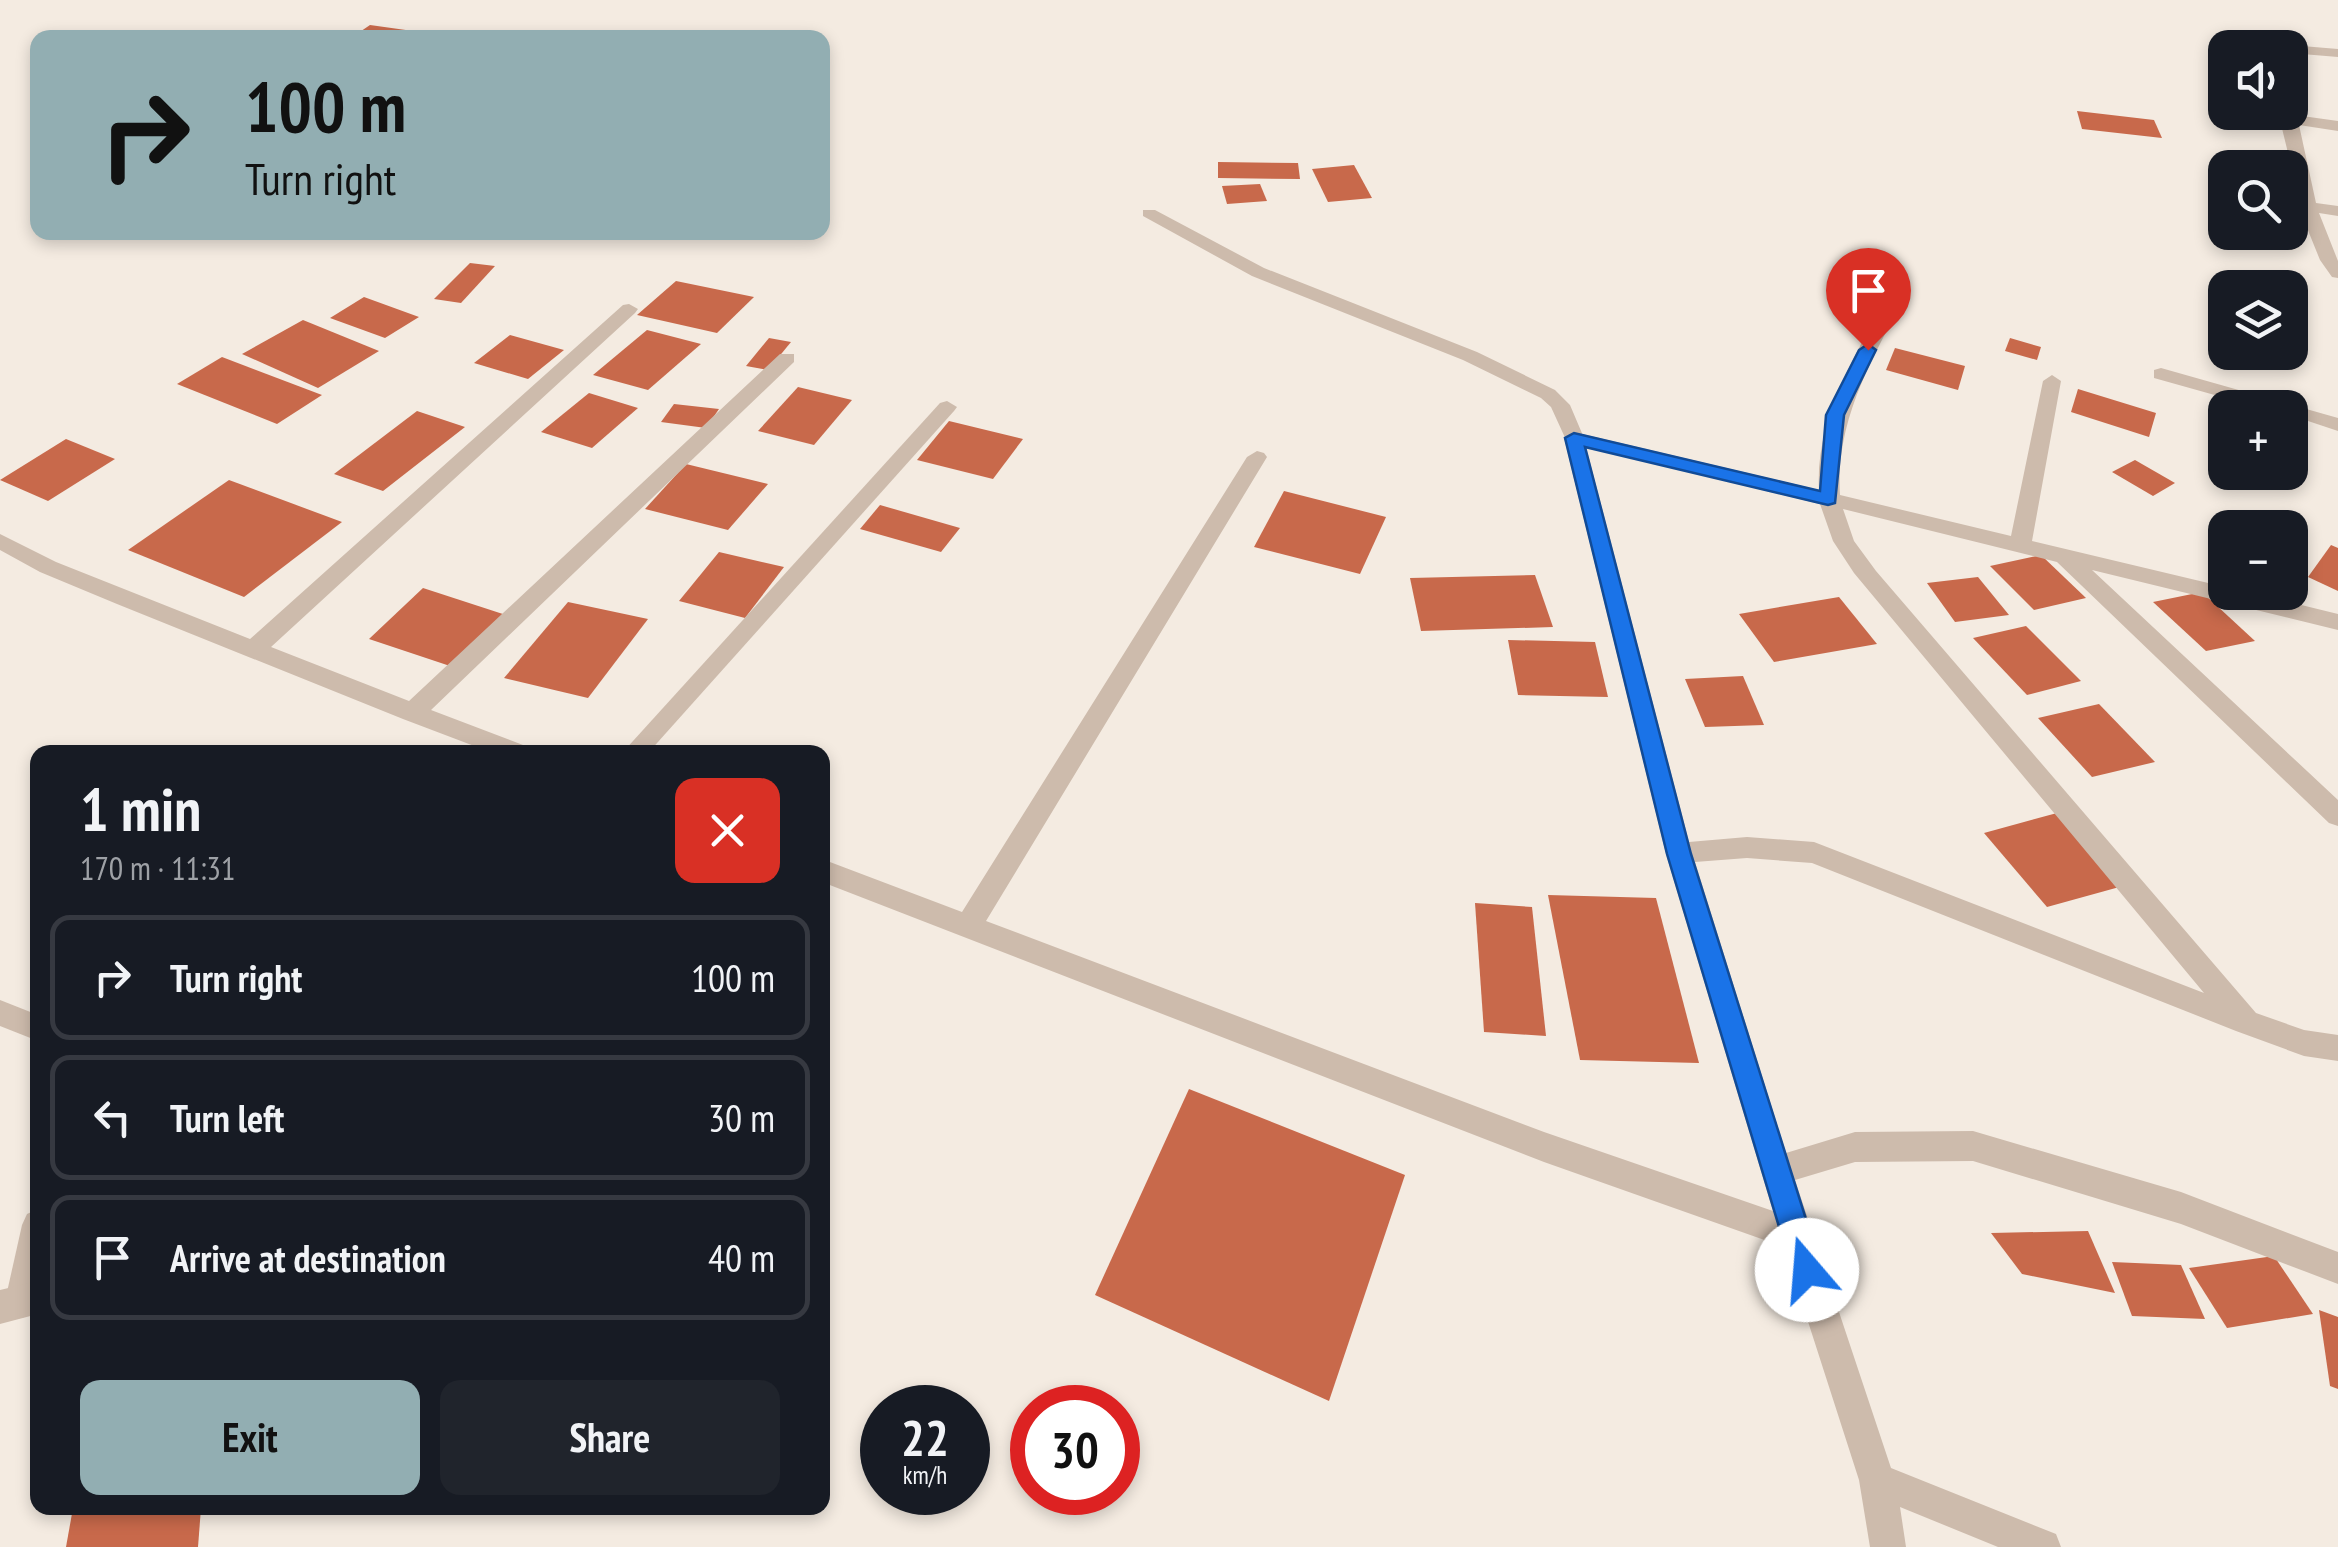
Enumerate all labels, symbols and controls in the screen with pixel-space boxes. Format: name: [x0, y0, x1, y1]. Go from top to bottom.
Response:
map controls: [2208, 30, 2308, 610]
button: sound: [2208, 30, 2308, 130]
text: 100 m: [245, 61, 406, 151]
icon: right: [80, 70, 210, 200]
text: Turn right: [245, 149, 396, 207]
button: search: [2208, 150, 2308, 250]
pin: [1826, 248, 1911, 351]
icon: arrive: [1841, 263, 1896, 318]
button: layers: [2208, 270, 2308, 370]
button: +: [2208, 390, 2308, 490]
button: −: [2208, 510, 2308, 610]
text: 1 min: [80, 770, 201, 848]
button: close: [675, 778, 780, 883]
text: 170 m · 11:31: [80, 847, 235, 889]
icon: right: [85, 950, 140, 1005]
text: Turn right: [170, 953, 302, 1002]
text: 100 m: [691, 953, 775, 1002]
icon: left: [85, 1090, 140, 1145]
text: Turn left: [170, 1093, 284, 1142]
text: 30 m: [708, 1093, 775, 1142]
position arrow: [1755, 1218, 1859, 1322]
icon: arrive: [85, 1230, 140, 1285]
text: Arrive at destination: [170, 1233, 446, 1282]
text: 40 m: [708, 1233, 775, 1282]
button: Exit: [80, 1380, 420, 1495]
button: Share: [440, 1380, 780, 1495]
speed limit sign: 30: [1010, 1385, 1140, 1515]
text: 22: [901, 1405, 949, 1470]
text: km/h: [903, 1459, 947, 1491]

